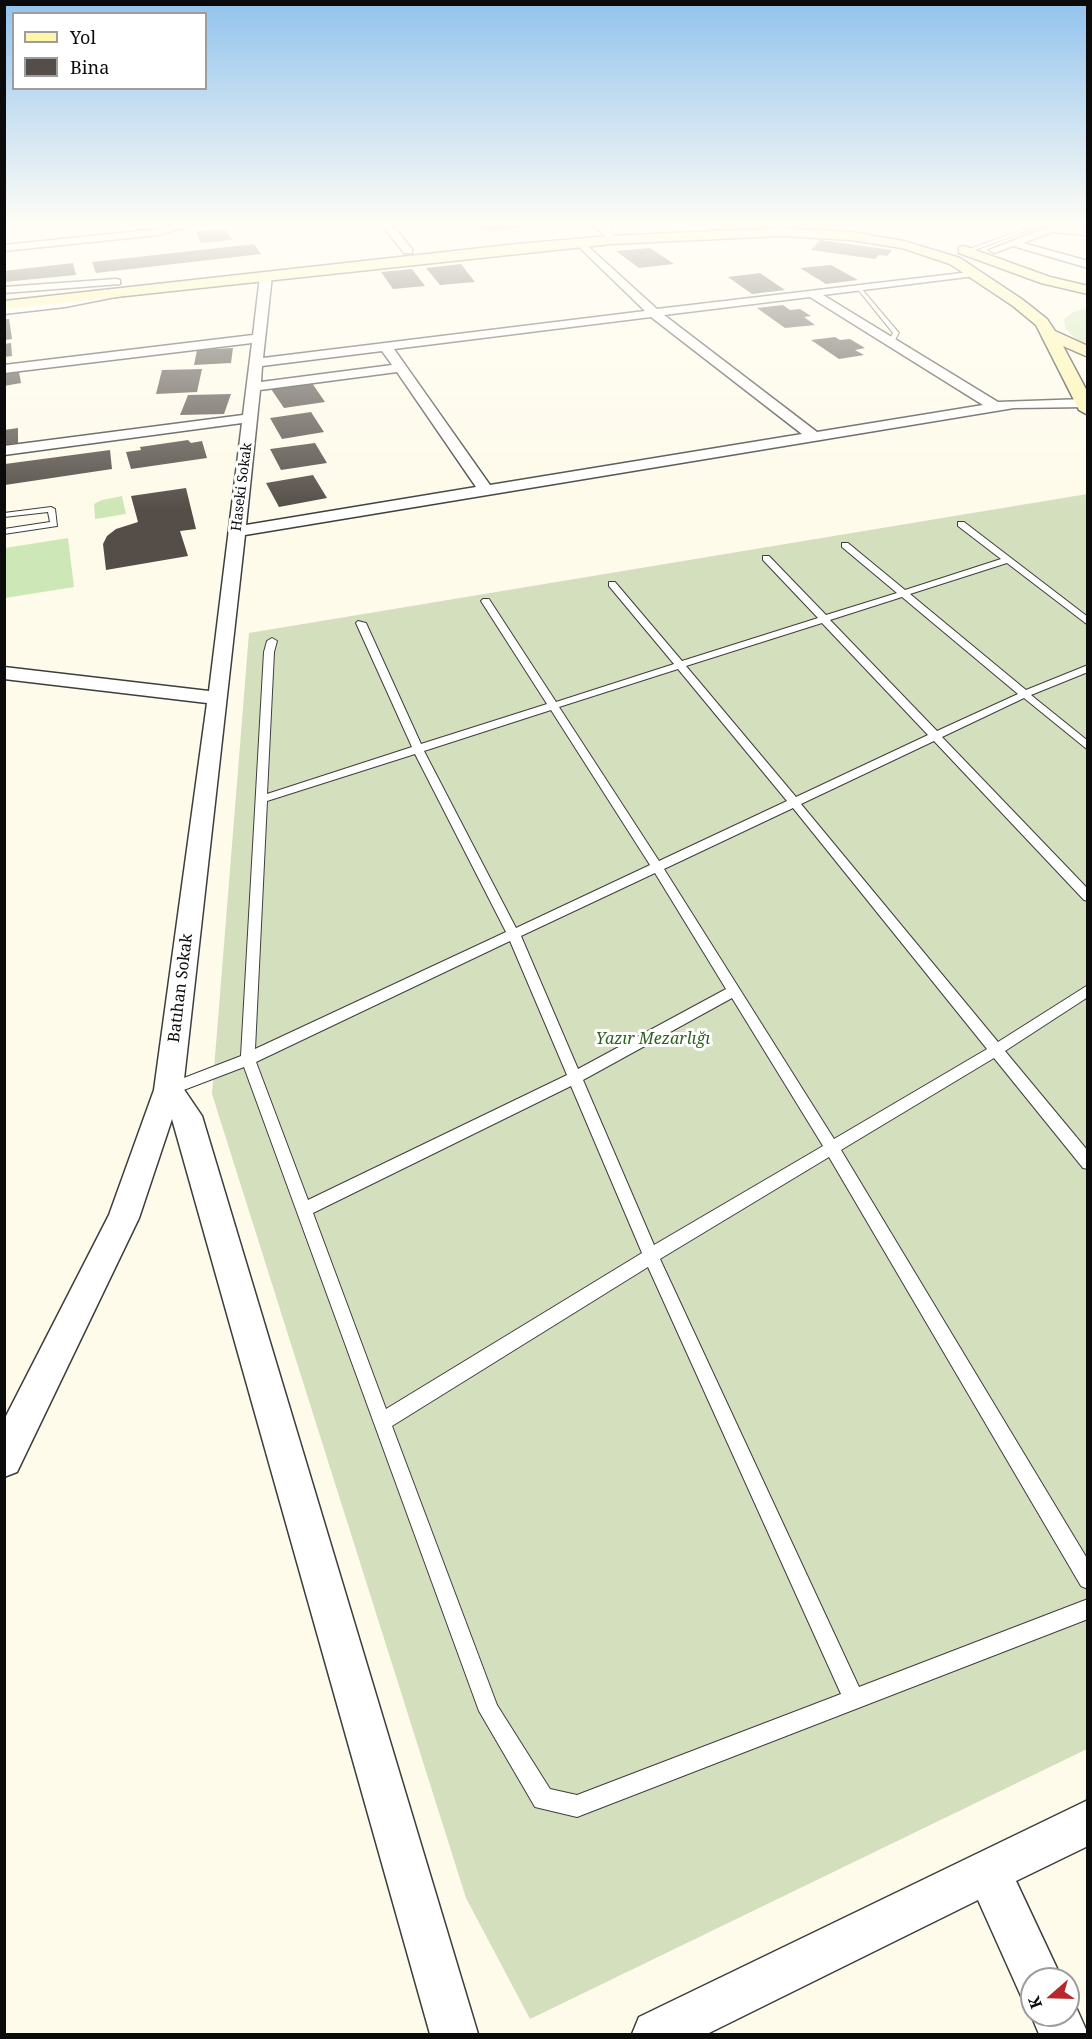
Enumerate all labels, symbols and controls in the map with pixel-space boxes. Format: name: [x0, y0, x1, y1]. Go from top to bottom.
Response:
legend: [12, 12, 207, 90]
text: Yol: [70, 25, 96, 49]
text: Bina: [70, 55, 109, 79]
street label: Haseki Sokak: [228, 442, 256, 532]
street label: Batıhan Sokak: [165, 932, 197, 1044]
park label: Yazır Mezarlığı: [596, 1029, 710, 1049]
north arrow: [1020, 1967, 1080, 2027]
text: K: [1023, 1993, 1047, 2012]

